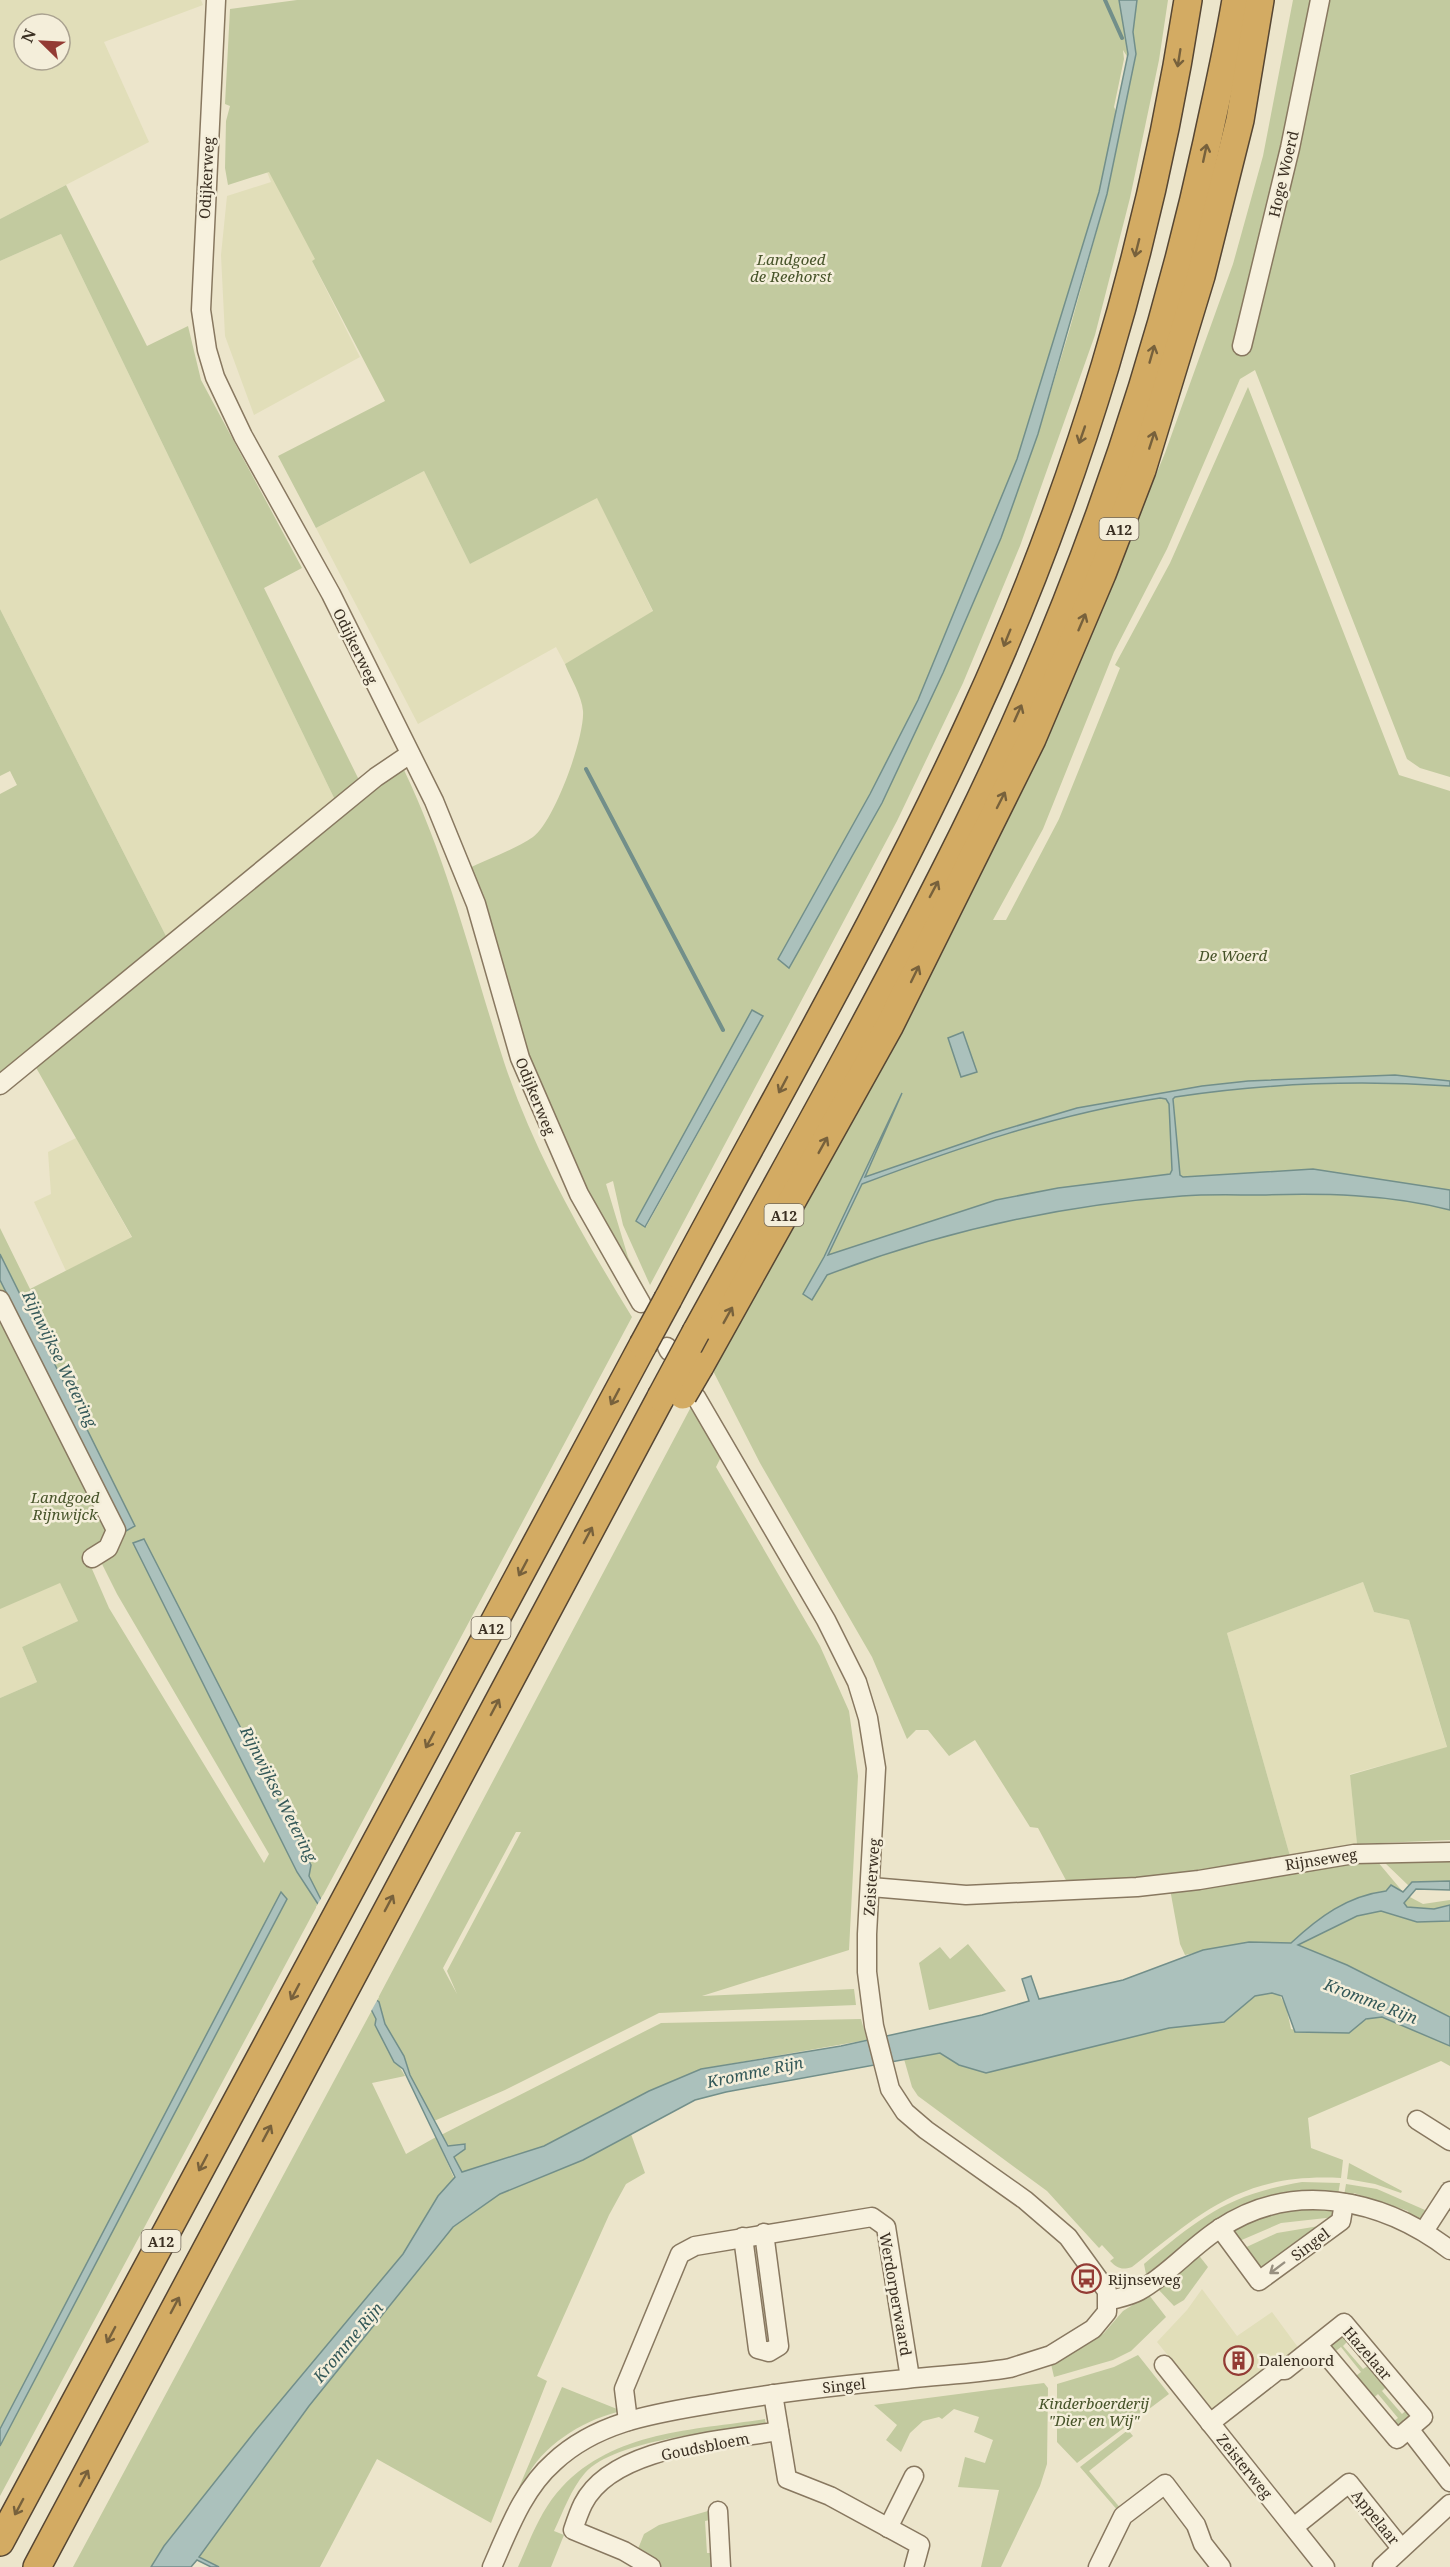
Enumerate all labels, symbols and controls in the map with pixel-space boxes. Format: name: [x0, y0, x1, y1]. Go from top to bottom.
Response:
north arrow: [12, 12, 72, 72]
text: N: [16, 25, 41, 46]
one-way arrow: [1174, 47, 1185, 67]
street label: Hoge Woerd: [1263, 129, 1303, 219]
street label: Odijkerweg: [194, 136, 218, 220]
one-way arrow: [1199, 143, 1211, 162]
one-way arrow: [1131, 238, 1143, 257]
park label: Landgoed de Reehorst: [750, 249, 832, 286]
one-way arrow: [1147, 345, 1158, 364]
one-way arrow: [1076, 425, 1087, 444]
one-way arrow: [1147, 431, 1158, 450]
road number: A12: [1100, 518, 1138, 540]
street label: Odijkerweg: [329, 605, 383, 687]
one-way arrow: [1077, 613, 1088, 632]
one-way arrow: [1001, 628, 1012, 646]
one-way arrow: [1013, 705, 1025, 723]
one-way arrow: [996, 791, 1008, 809]
one-way arrow: [928, 881, 940, 898]
park label: De Woerd: [1198, 945, 1267, 965]
one-way arrow: [909, 966, 921, 984]
street label: Odijkerweg: [511, 1054, 561, 1138]
one-way arrow: [777, 1076, 789, 1093]
one-way arrow: [818, 1137, 830, 1154]
road number: A12: [764, 1204, 804, 1226]
water label: Rijnwijkse Wetering: [17, 1286, 103, 1432]
one-way arrow: [722, 1307, 734, 1324]
one-way arrow: [609, 1387, 620, 1405]
park label: Landgoed Rijnwijck: [30, 1487, 100, 1524]
one-way arrow: [582, 1527, 594, 1544]
one-way arrow: [517, 1559, 528, 1577]
road number: A12: [472, 1617, 510, 1639]
one-way arrow: [490, 1698, 501, 1716]
water label: Rijnwijkse Wetering: [235, 1722, 323, 1866]
one-way arrow: [424, 1731, 436, 1748]
street label: Zeisterweg: [858, 1837, 884, 1917]
street label: Rijnseweg: [1284, 1843, 1358, 1875]
one-way arrow: [383, 1895, 395, 1912]
water label: Kromme Rijn: [1320, 1973, 1421, 2029]
one-way arrow: [289, 1982, 300, 2000]
water label: Kromme Rijn: [704, 2051, 806, 2093]
one-way arrow: [261, 2125, 273, 2143]
one-way arrow: [197, 2154, 208, 2172]
street label: Singel: [1287, 2223, 1334, 2265]
road number: A12: [142, 2230, 180, 2252]
street label: Werdorperwaard: [875, 2231, 917, 2357]
one-way arrow: [1269, 2261, 1285, 2274]
bus stop icon: Rijnseweg: [1071, 2263, 1103, 2295]
place label: Rijnseweg: [1108, 2269, 1181, 2289]
one-way arrow: [170, 2297, 181, 2315]
water label: Kromme Rijn: [307, 2297, 388, 2387]
street label: Hazelaar: [1339, 2322, 1397, 2384]
one-way arrow: [105, 2326, 116, 2344]
building icon: Dalenoord: [1222, 2344, 1254, 2376]
place label: Dalenoord: [1259, 2350, 1334, 2370]
street label: Singel: [821, 2373, 867, 2397]
park label: Kinderboerderij "Dier en Wij": [1038, 2393, 1150, 2430]
street label: Goudsbloem: [659, 2428, 751, 2464]
street label: Zeisterweg: [1213, 2429, 1277, 2503]
one-way arrow: [78, 2470, 90, 2487]
street label: Appelaar: [1348, 2485, 1404, 2549]
one-way arrow: [13, 2498, 25, 2515]

